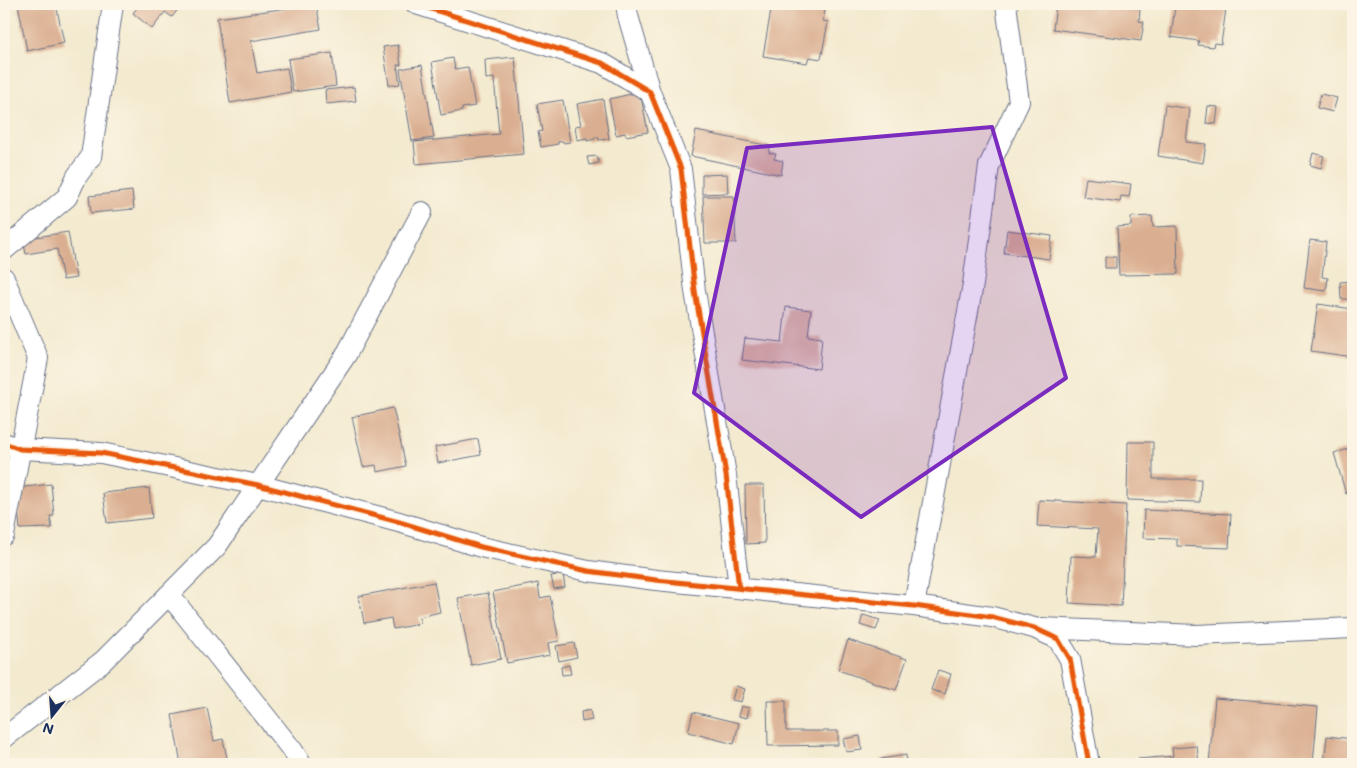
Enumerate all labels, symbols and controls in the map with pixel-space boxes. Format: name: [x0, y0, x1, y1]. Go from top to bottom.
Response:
north arrow: [28, 690, 78, 740]
text: N: [40, 718, 56, 740]

